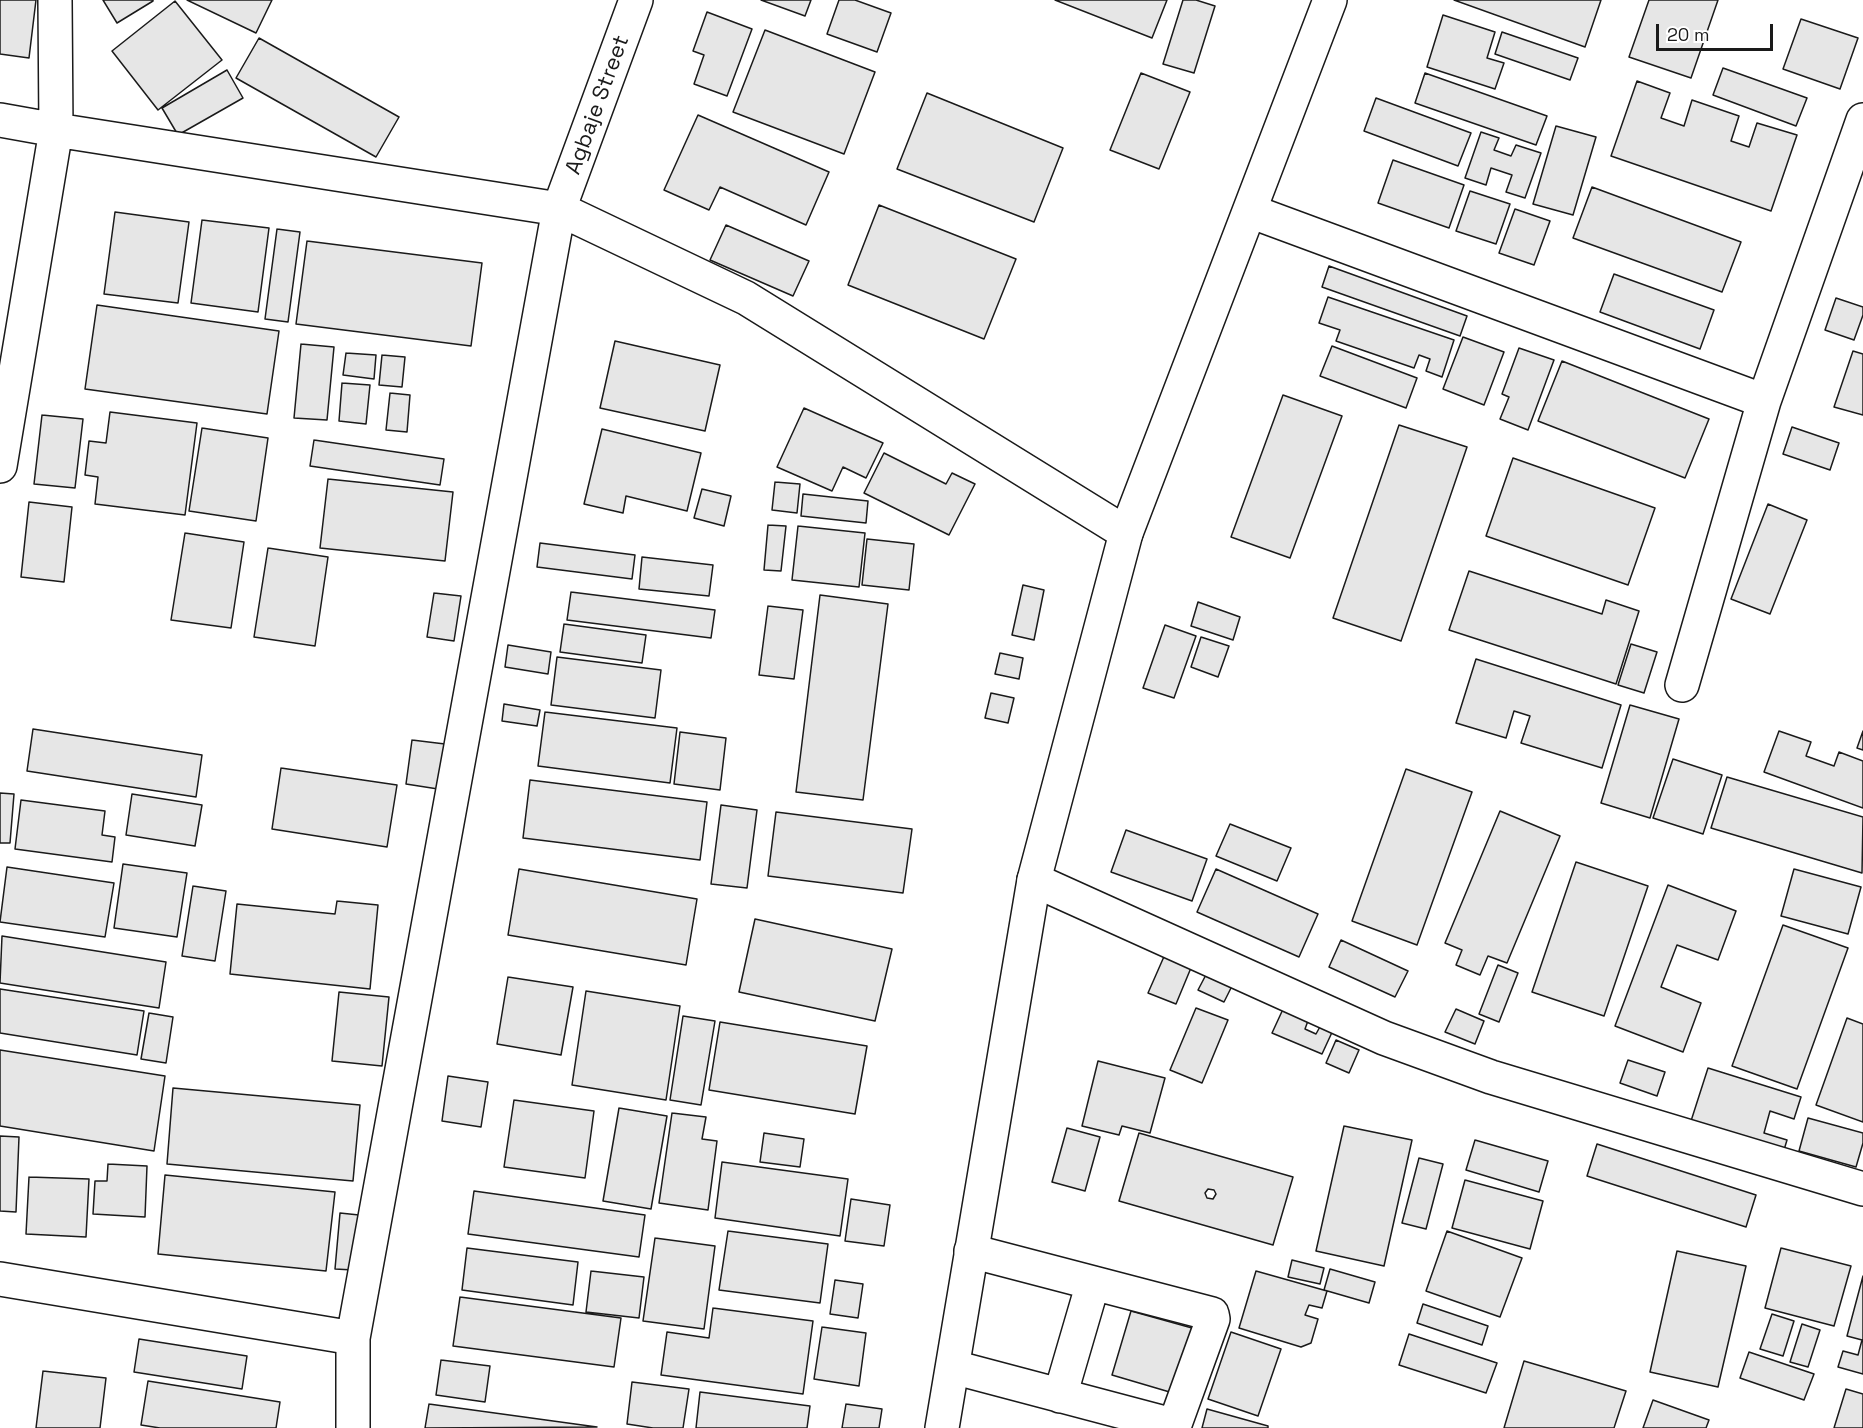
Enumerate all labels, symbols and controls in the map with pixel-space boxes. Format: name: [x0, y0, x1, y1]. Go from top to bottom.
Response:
scale bar: [1659, 12, 1776, 50]
text: 20 m: [1667, 23, 1710, 46]
street label: Agbaje Street: [561, 32, 635, 178]

